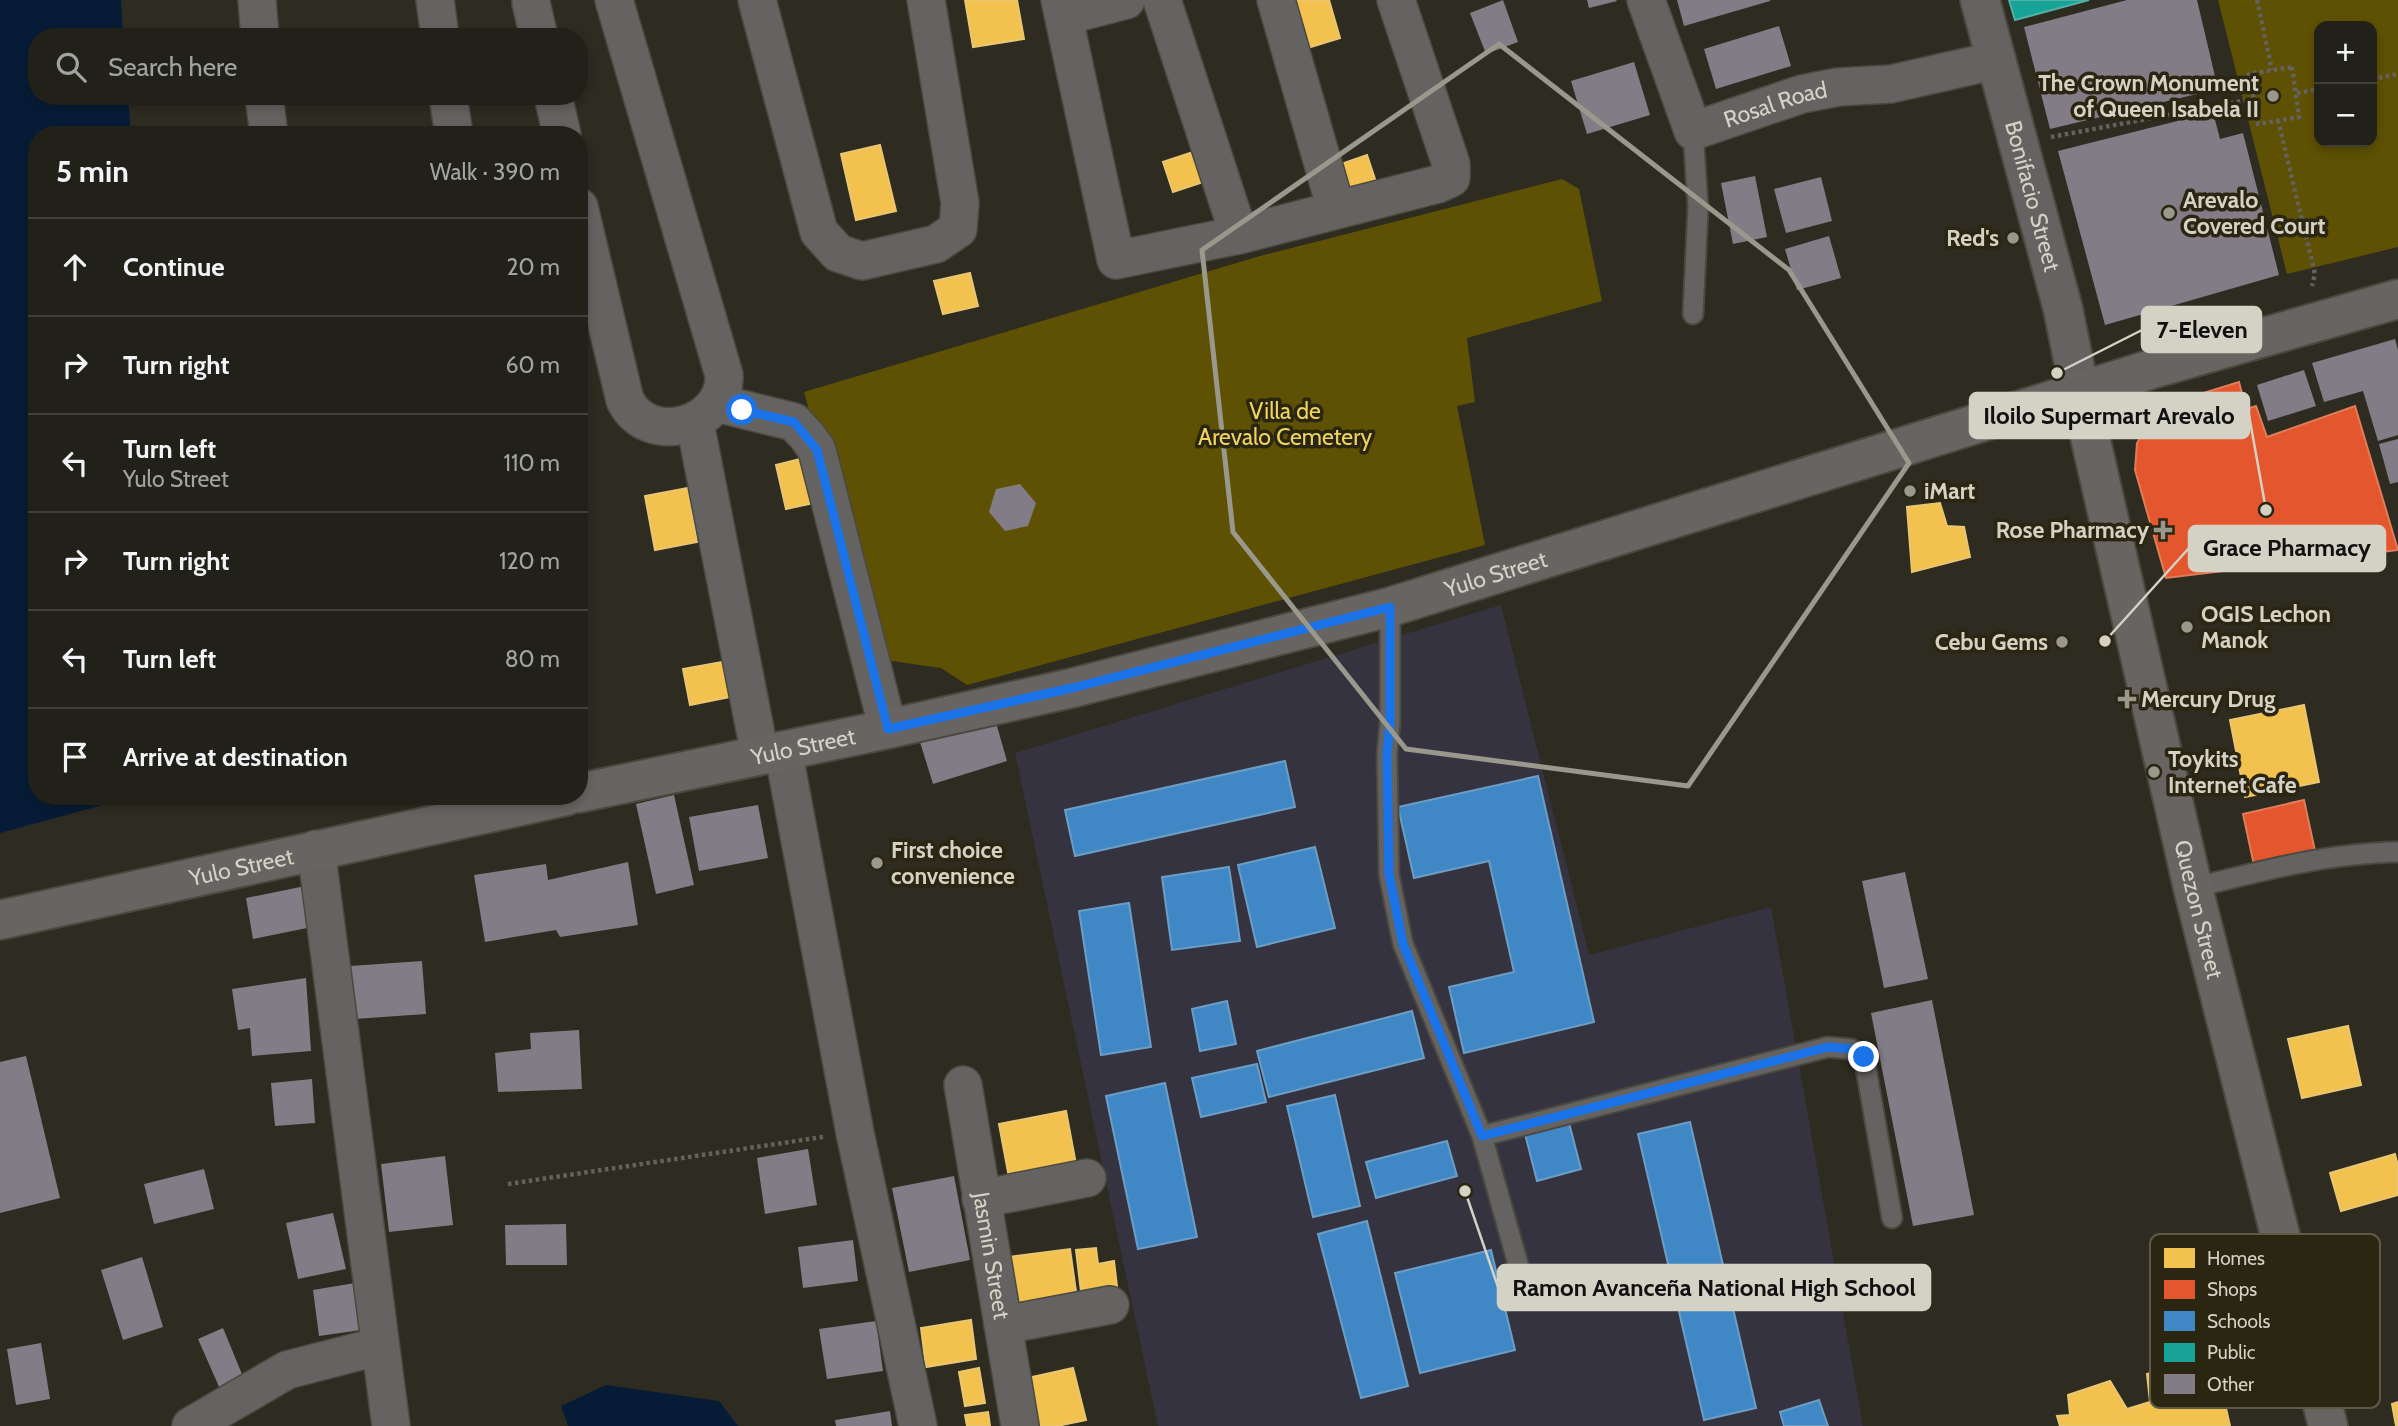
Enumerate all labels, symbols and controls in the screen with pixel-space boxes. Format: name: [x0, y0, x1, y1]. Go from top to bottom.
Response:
map controls: [2314, 21, 2377, 147]
button: +: [2314, 21, 2377, 84]
search box: [28, 28, 588, 105]
icon: search: [52, 48, 90, 86]
text: Search here: [108, 51, 237, 83]
place label: The Crown Monument of Queen Isabela II: [2038, 69, 2259, 123]
street label: Rosal Road: [1720, 75, 1830, 134]
button: −: [2314, 84, 2377, 147]
marker: The Crown Monument of Queen Isabela II: [2265, 88, 2281, 104]
street label: Bonifacio Street: [1999, 118, 2066, 275]
text: 5 min: [56, 153, 129, 190]
text: Walk · 390 m: [430, 158, 560, 186]
place label: Arevalo Covered Court: [2183, 186, 2325, 240]
marker: Arevalo Covered Court: [2161, 205, 2177, 221]
place label: Red's: [1946, 224, 1999, 252]
marker: Red's: [2005, 230, 2021, 246]
icon: ahead: [56, 248, 94, 286]
text: Continue: [123, 251, 225, 283]
text: 20 m: [507, 253, 560, 281]
callout: 7-Eleven: [2142, 307, 2261, 352]
text: 7-Eleven: [2156, 315, 2248, 344]
icon: right: [56, 346, 94, 384]
text: Turn right: [123, 349, 229, 381]
text: 60 m: [506, 351, 560, 379]
callout: Iloilo Supermart Arevalo: [1970, 393, 2249, 438]
route start: [726, 394, 757, 425]
park label: Villa de Arevalo Cemetery: [1198, 397, 1372, 451]
text: Iloilo Supermart Arevalo: [1983, 401, 2235, 430]
text: Turn left: [123, 433, 216, 465]
icon: left: [56, 444, 94, 482]
text: 110 m: [504, 449, 560, 477]
text: Yulo Street: [123, 465, 229, 493]
place label: iMart: [1924, 477, 1975, 505]
marker: iMart: [1902, 483, 1918, 499]
place label: Rose Pharmacy: [1996, 516, 2150, 544]
marker: Rose Pharmacy: [2155, 522, 2171, 538]
callout: Grace Pharmacy: [2189, 526, 2385, 571]
text: Grace Pharmacy: [2203, 533, 2371, 562]
icon: right: [56, 542, 94, 580]
text: Turn right: [123, 545, 229, 577]
street label: Yulo Street: [1440, 545, 1551, 603]
text: 120 m: [499, 547, 560, 575]
place label: OGIS Lechon Manok: [2201, 600, 2331, 654]
marker: OGIS Lechon Manok: [2179, 619, 2195, 635]
place label: Cebu Gems: [1935, 628, 2048, 656]
marker: Cebu Gems: [2054, 634, 2070, 650]
icon: left: [56, 640, 94, 678]
text: Turn left: [123, 643, 216, 675]
text: 80 m: [505, 645, 560, 673]
place label: Mercury Drug: [2141, 685, 2276, 713]
marker: Mercury Drug: [2119, 691, 2135, 707]
street label: Yulo Street: [748, 722, 858, 771]
icon: arrive: [56, 738, 94, 776]
text: Arrive at destination: [123, 741, 348, 773]
place label: Toykits Internet Cafe: [2168, 745, 2297, 799]
marker: Toykits Internet Cafe: [2146, 764, 2162, 780]
place label: First choice convenience: [891, 836, 1015, 890]
street label: Quezon Street: [2169, 837, 2229, 982]
street label: Yulo Street: [186, 842, 296, 892]
marker: First choice convenience: [869, 855, 885, 871]
route end: [1848, 1041, 1879, 1072]
street label: Jasmin Street: [967, 1189, 1016, 1322]
legend: [2150, 1234, 2380, 1408]
text: Homes: [2207, 1247, 2265, 1270]
callout: Ramon Avanceña National High School: [1498, 1265, 1930, 1310]
text: Ramon Avanceña National High School: [1512, 1273, 1916, 1302]
text: Shops: [2207, 1278, 2257, 1301]
text: Schools: [2207, 1310, 2270, 1333]
text: Public: [2207, 1341, 2256, 1364]
text: Other: [2207, 1373, 2254, 1396]

